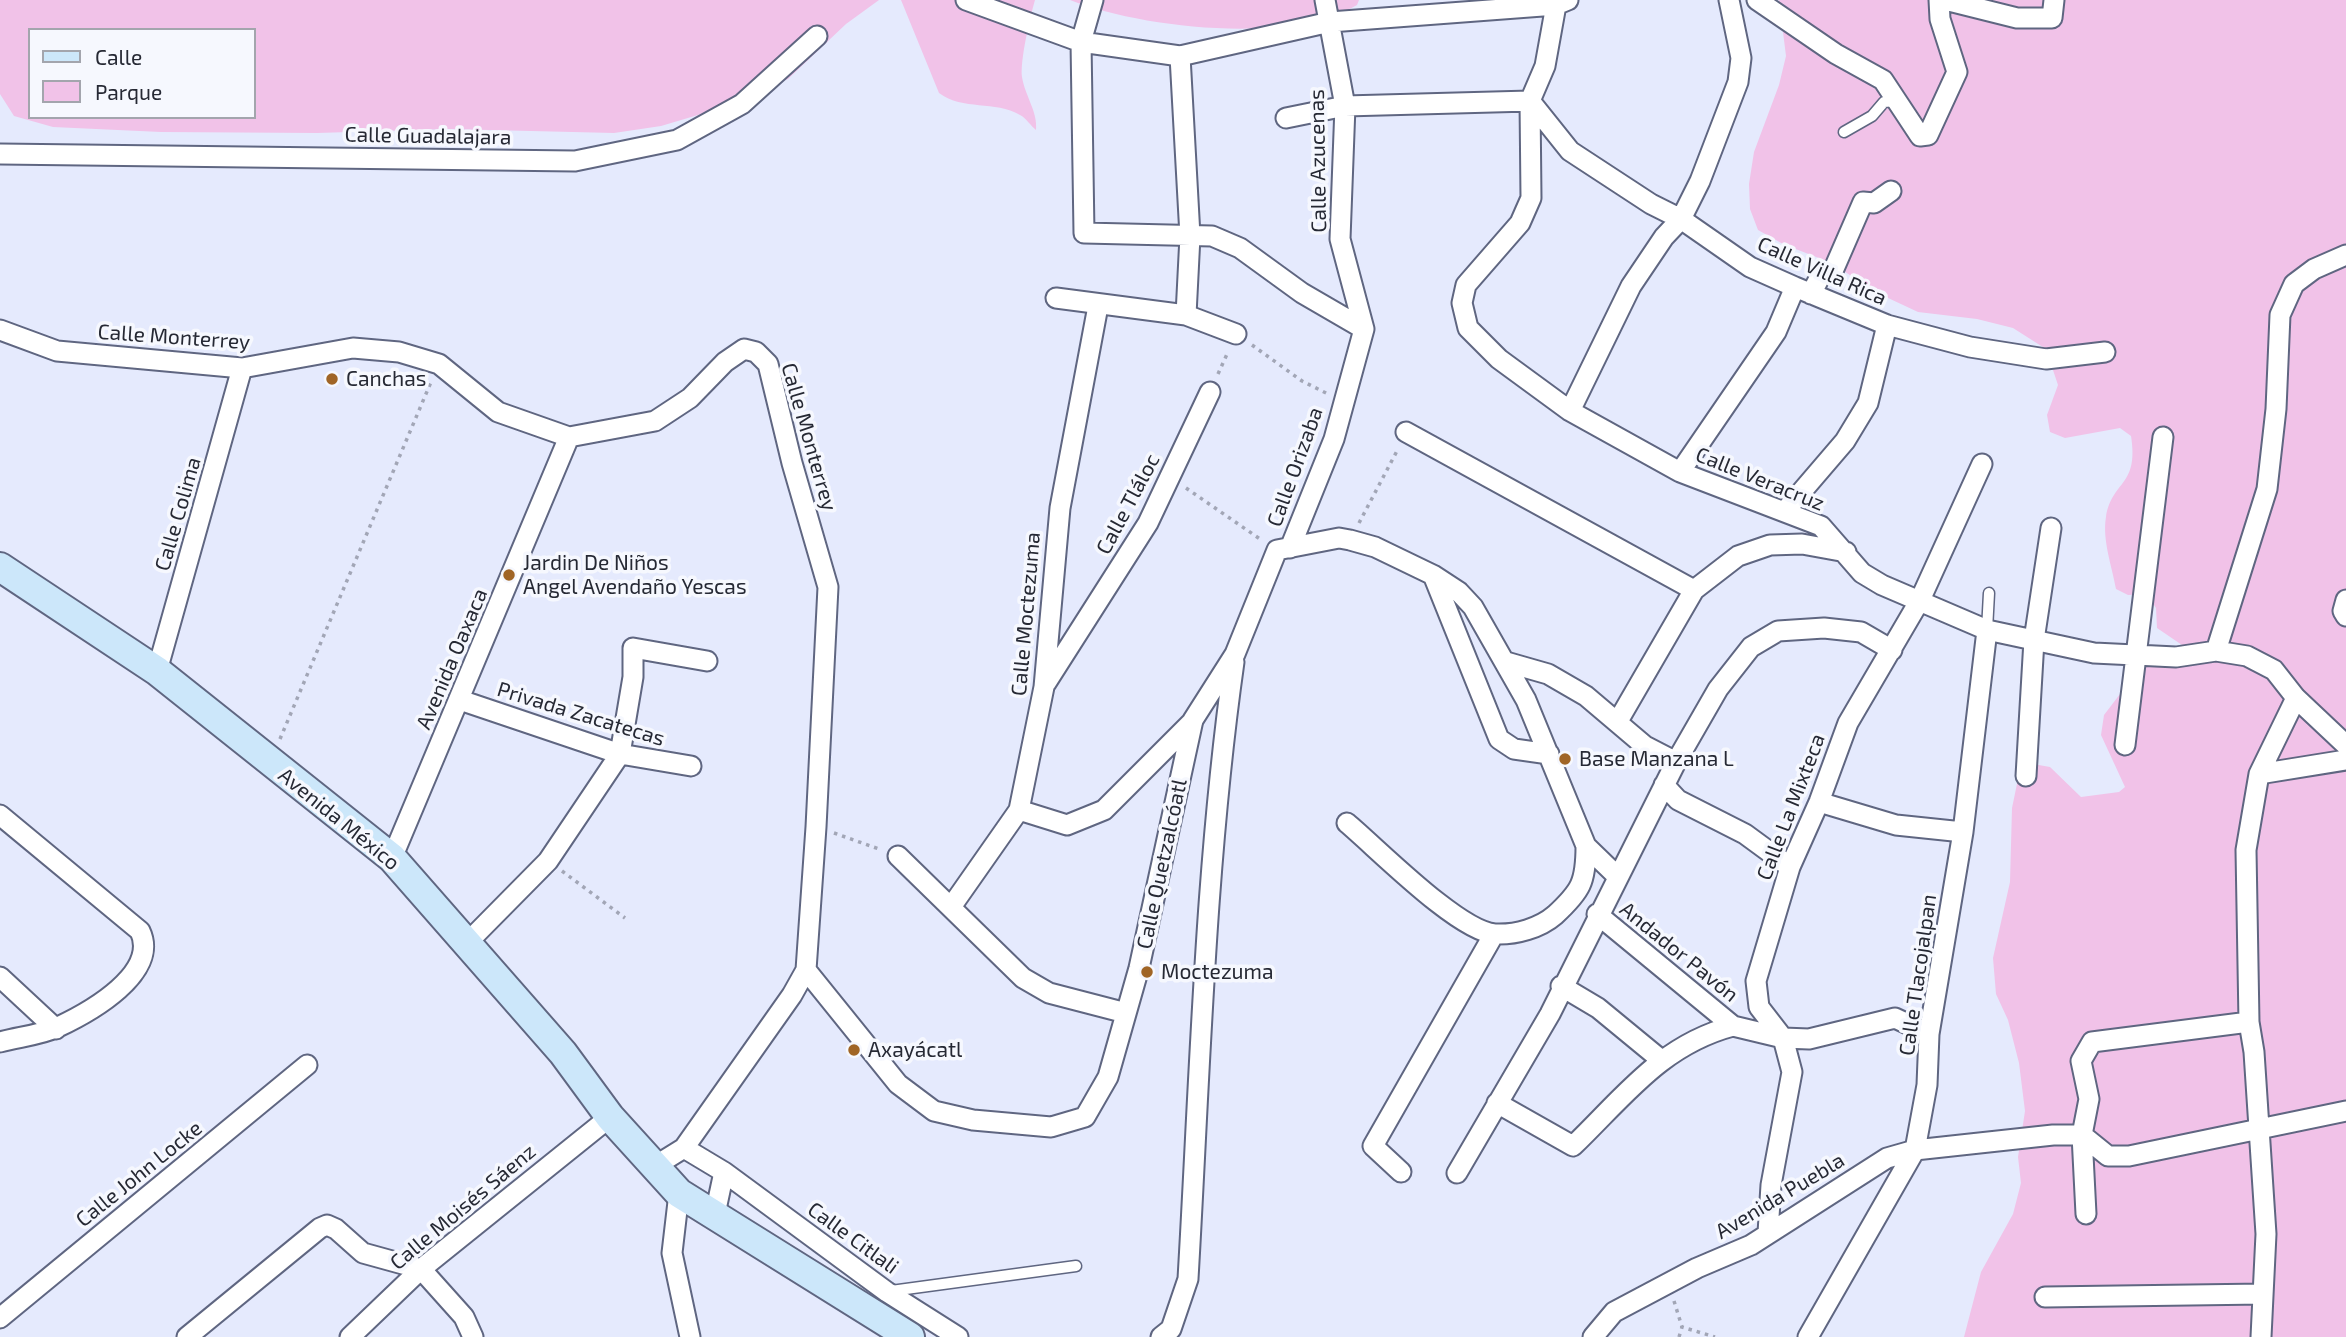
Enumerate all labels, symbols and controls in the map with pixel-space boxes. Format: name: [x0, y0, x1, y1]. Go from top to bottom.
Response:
legend: [28, 28, 256, 119]
text: Calle: [95, 44, 142, 69]
text: Parque: [95, 79, 162, 104]
street label: Calle Azucenas: [1304, 89, 1332, 233]
street label: Calle Guadalajara: [344, 122, 512, 150]
street label: Calle Villa Rica: [1754, 231, 1890, 311]
street label: Calle Monterrey: [97, 319, 251, 355]
street label: Calle Monterrey: [776, 360, 842, 514]
place label: Canchas: [346, 366, 426, 392]
marker: Canchas: [324, 371, 340, 387]
street label: Calle Orizaba: [1262, 404, 1328, 530]
street label: Calle Veracruz: [1692, 442, 1828, 516]
street label: Calle Tláloc: [1091, 449, 1165, 559]
street label: Calle Colima: [150, 454, 206, 574]
street label: Calle Moctezuma: [1006, 531, 1046, 697]
place label: Jardin De Niños Angel Avendaño Yescas: [523, 550, 747, 600]
marker: Jardin De Niños Angel Avendaño Yescas: [501, 567, 517, 583]
street label: Avenida Oaxaca: [411, 585, 493, 733]
street label: Privada Zacatecas: [494, 677, 668, 751]
street label: Calle La Mixteca: [1752, 730, 1830, 884]
place label: Base Manzana L: [1579, 746, 1734, 772]
marker: Base Manzana L: [1557, 751, 1573, 767]
street label: Avenida México: [273, 762, 405, 876]
street label: Calle Quetzalcóatl: [1132, 777, 1192, 951]
street label: Calle Tlacojalpan: [1894, 893, 1942, 1057]
street label: Andador Pavón: [1615, 897, 1743, 1007]
place label: Moctezuma: [1161, 959, 1273, 985]
marker: Moctezuma: [1139, 964, 1155, 980]
place label: Axayácatl: [868, 1037, 962, 1063]
marker: Axayácatl: [846, 1042, 862, 1058]
street label: Calle John Locke: [71, 1116, 207, 1232]
street label: Calle Moisés Sáenz: [385, 1139, 541, 1275]
street label: Avenida Puebla: [1711, 1148, 1849, 1244]
street label: Calle Citlali: [803, 1197, 903, 1279]

